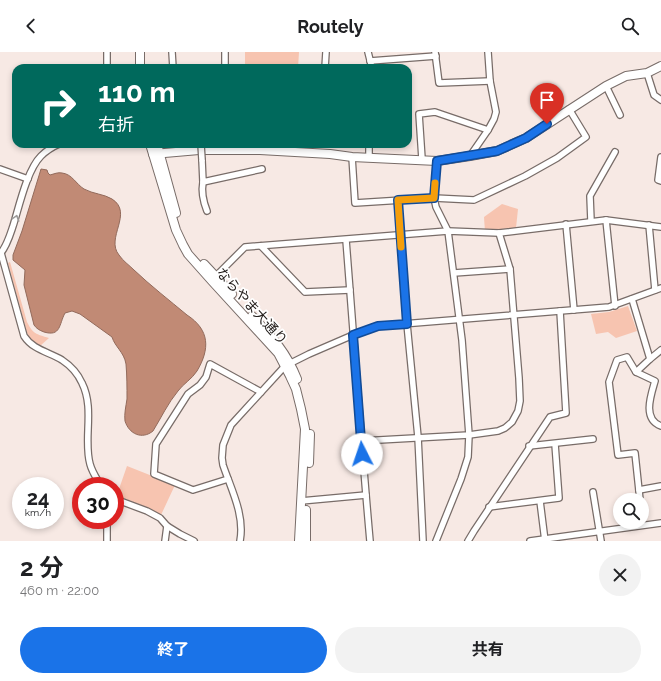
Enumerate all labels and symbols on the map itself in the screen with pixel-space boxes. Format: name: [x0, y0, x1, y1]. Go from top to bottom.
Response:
pin: [530, 83, 564, 124]
one-way arrow: [11, 215, 20, 222]
street label: ならやま大通り: [213, 264, 291, 348]
position arrow: [341, 433, 383, 475]
speed limit sign: 30: [72, 477, 124, 529]

